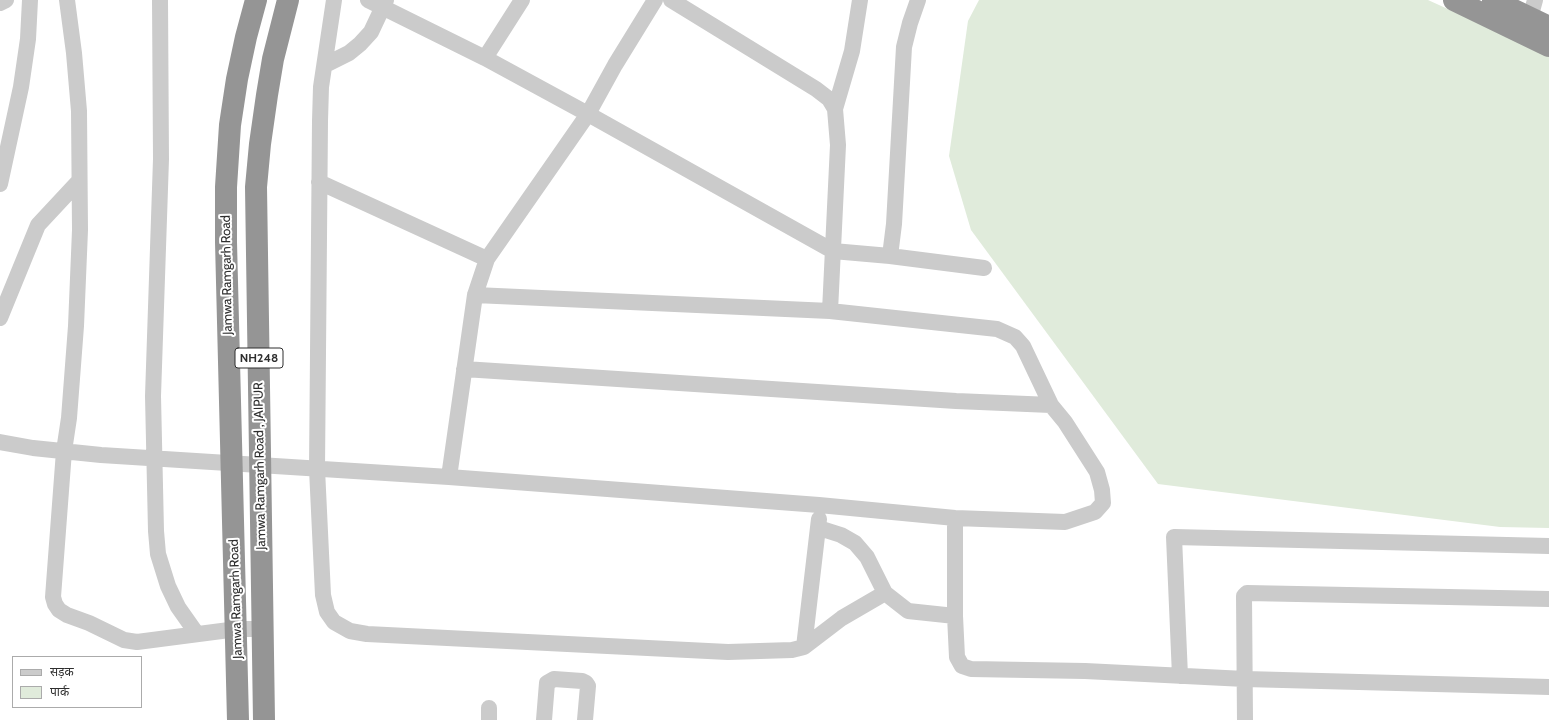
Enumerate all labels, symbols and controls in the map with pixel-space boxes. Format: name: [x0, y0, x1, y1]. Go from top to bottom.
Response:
street label: Jamwa Ramgarh Road: [218, 215, 236, 335]
road number: NH248: [235, 348, 283, 368]
street label: Jamwa Ramgarh Road , JAIPUR: [251, 382, 269, 550]
street label: Jamwa Ramgarh Road: [226, 539, 246, 659]
legend: [12, 656, 142, 708]
text: सड़क: [50, 664, 74, 679]
text: पार्क: [50, 684, 69, 699]

